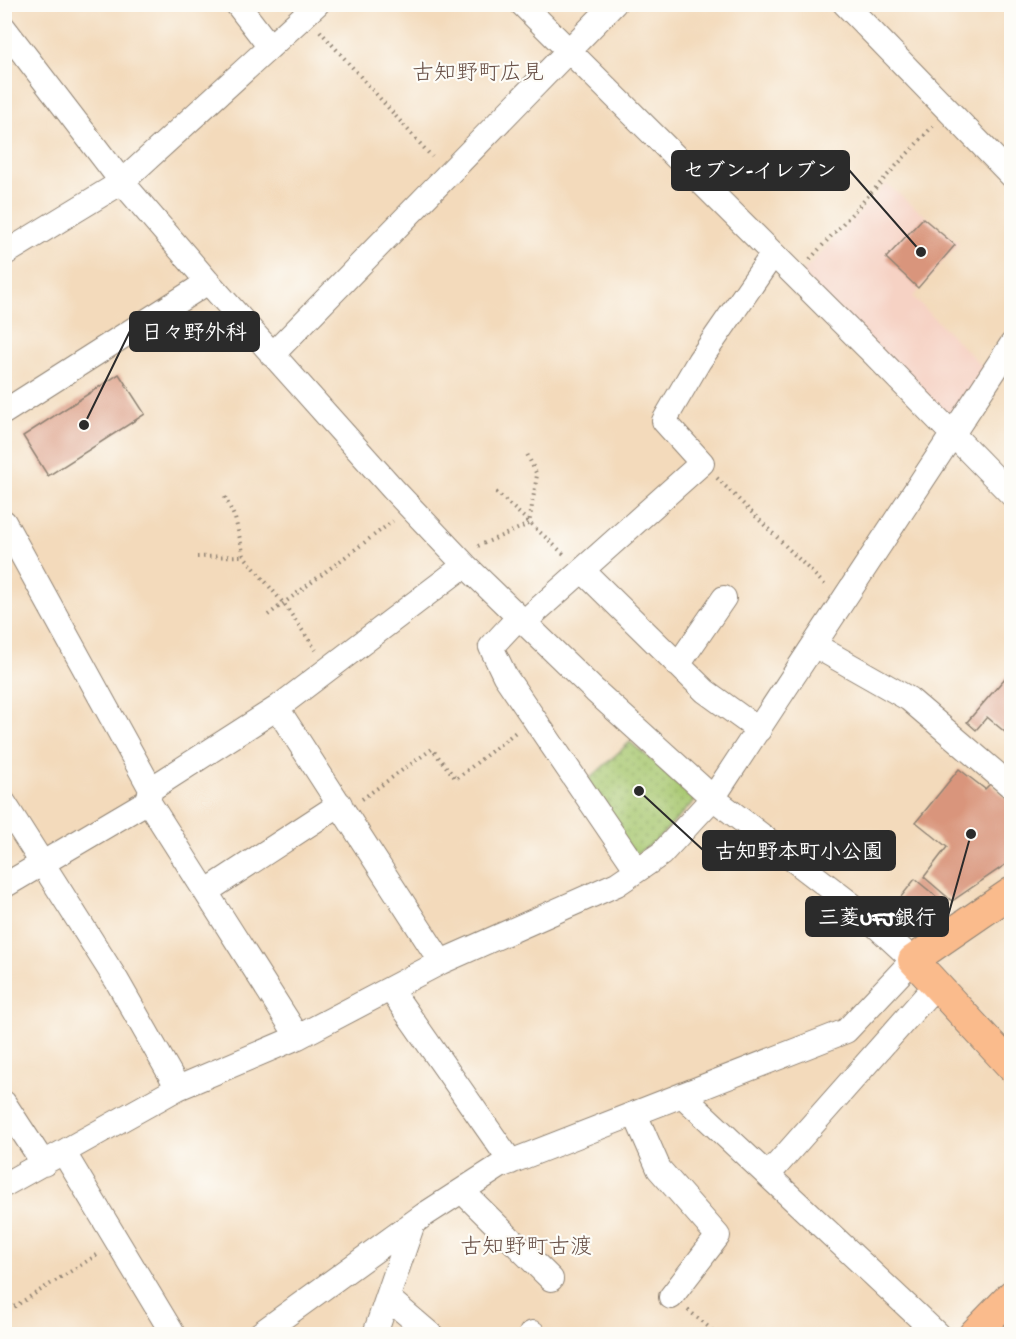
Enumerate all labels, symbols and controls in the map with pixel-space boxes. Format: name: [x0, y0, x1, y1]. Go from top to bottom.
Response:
district label: 古知野町広見: [412, 61, 544, 88]
callout: セブン-イレブン: [672, 151, 849, 190]
text: セブン-イレブン: [683, 160, 837, 186]
callout: 日々野外科: [130, 312, 259, 351]
text: 日々野外科: [142, 321, 247, 348]
callout: 古知野本町小公園: [703, 831, 895, 870]
text: 古知野本町小公園: [715, 840, 883, 867]
callout: 三菱UFJ銀行: [806, 897, 948, 936]
text: 三菱UFJ銀行: [818, 906, 936, 933]
district label: 古知野町古渡: [460, 1235, 592, 1262]

